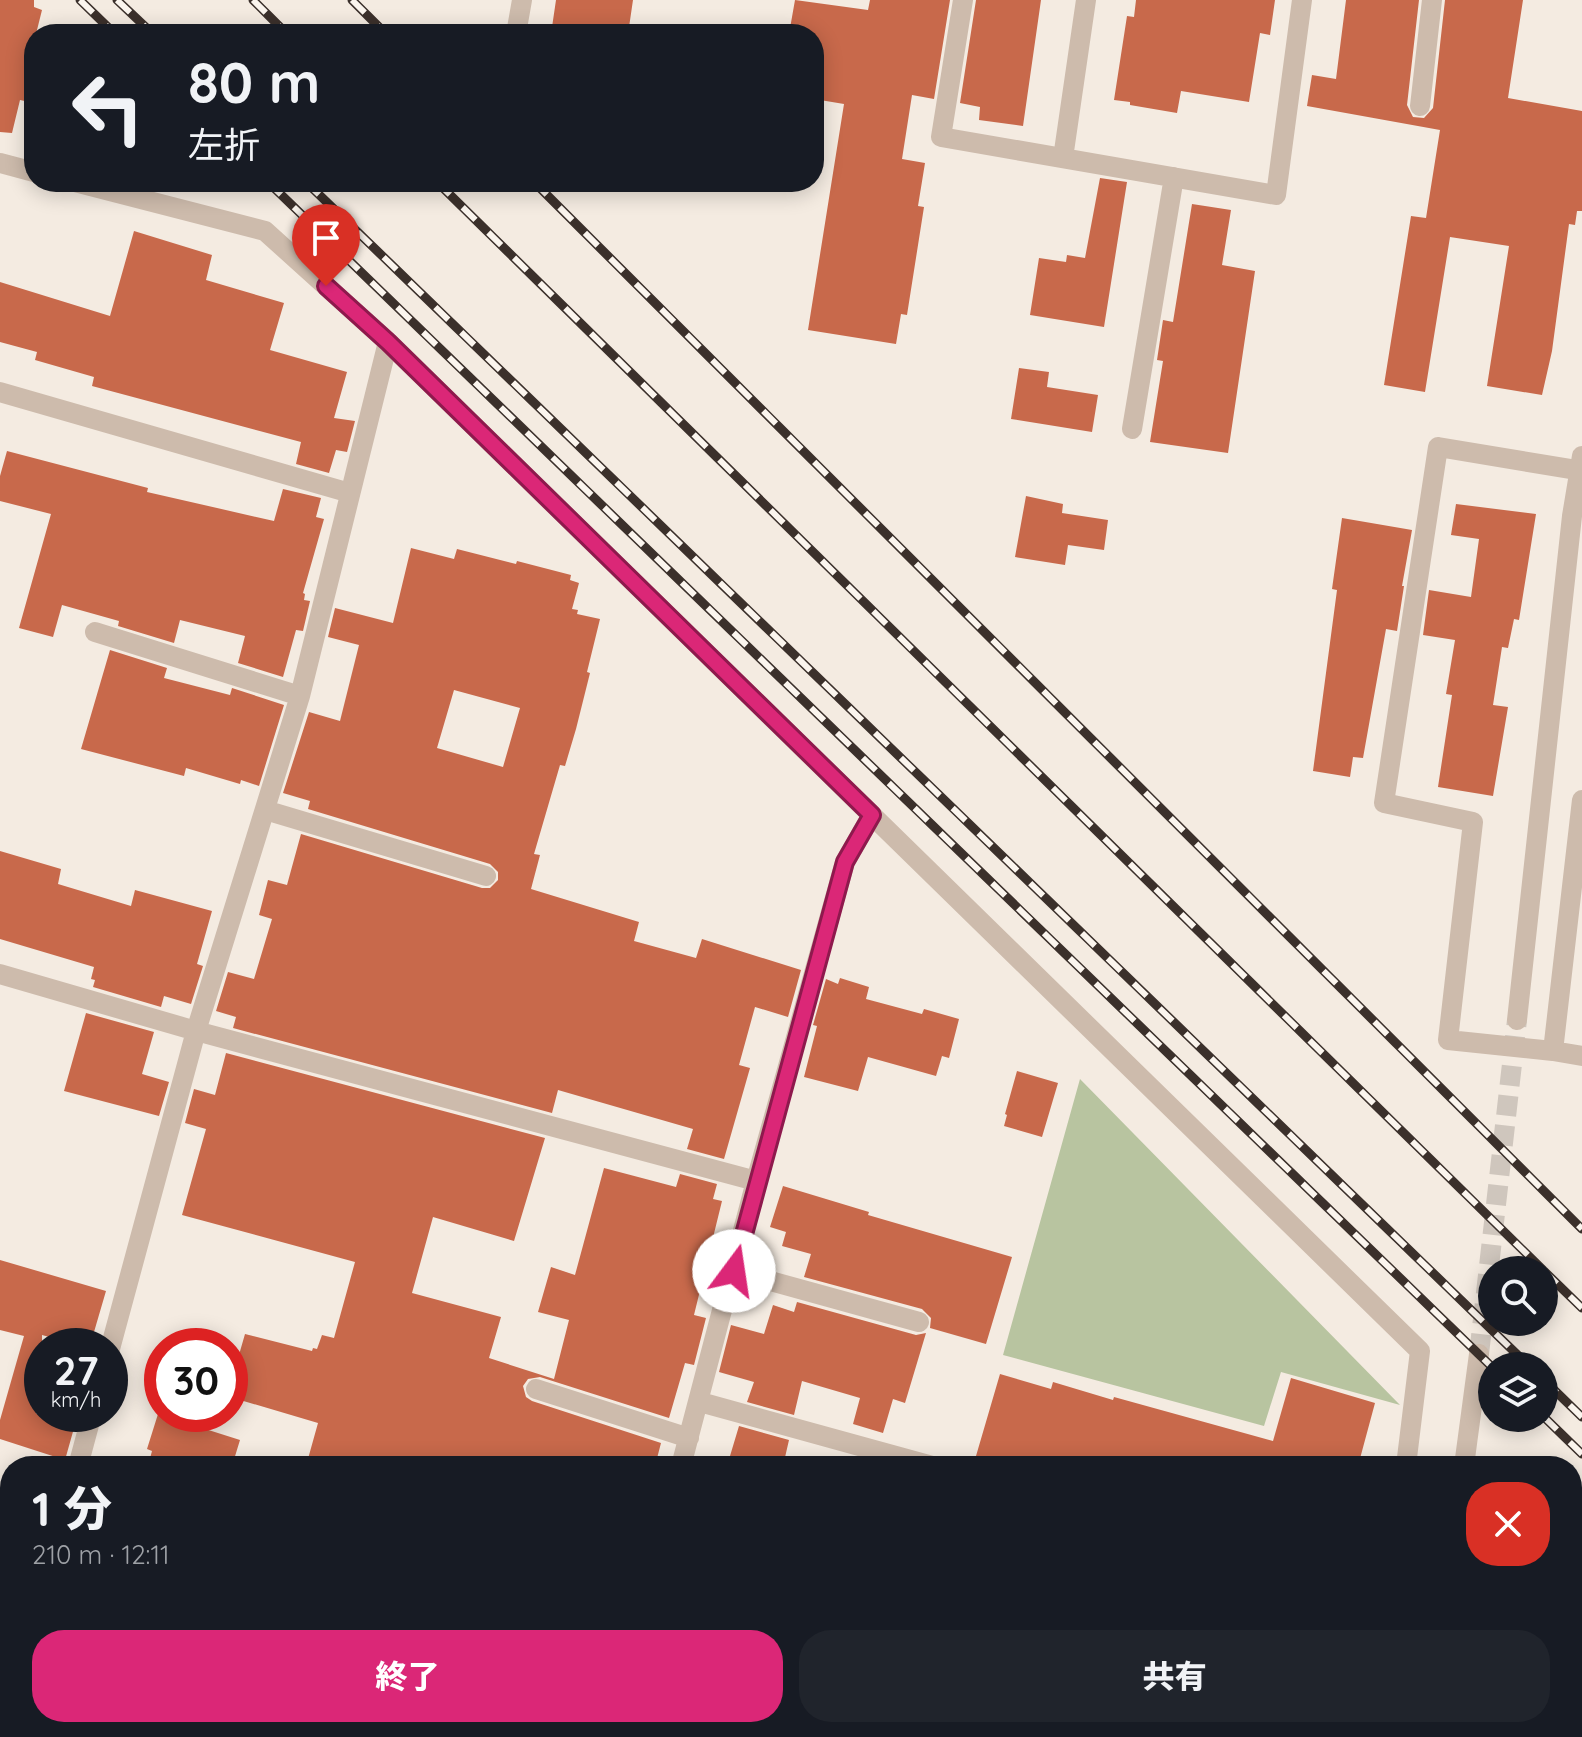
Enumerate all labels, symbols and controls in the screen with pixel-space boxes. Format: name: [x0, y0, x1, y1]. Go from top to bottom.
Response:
text: 80 m: [188, 47, 320, 117]
icon: left: [56, 56, 160, 160]
text: 左折: [188, 122, 260, 167]
pin: [292, 204, 360, 286]
icon: arrive: [304, 216, 348, 260]
position arrow: [692, 1229, 776, 1313]
map controls: [1478, 1256, 1558, 1432]
button: search: [1478, 1256, 1558, 1336]
speed limit sign: 30: [144, 1328, 248, 1432]
text: 27: [54, 1345, 98, 1395]
button: layers: [1478, 1352, 1558, 1432]
text: km/h: [51, 1387, 101, 1412]
text: 1 分: [32, 1478, 112, 1538]
button: close: [1466, 1482, 1550, 1566]
text: 210 m · 12:11: [32, 1538, 170, 1571]
button: 終了: [32, 1630, 783, 1722]
button: 共有: [799, 1630, 1550, 1722]

